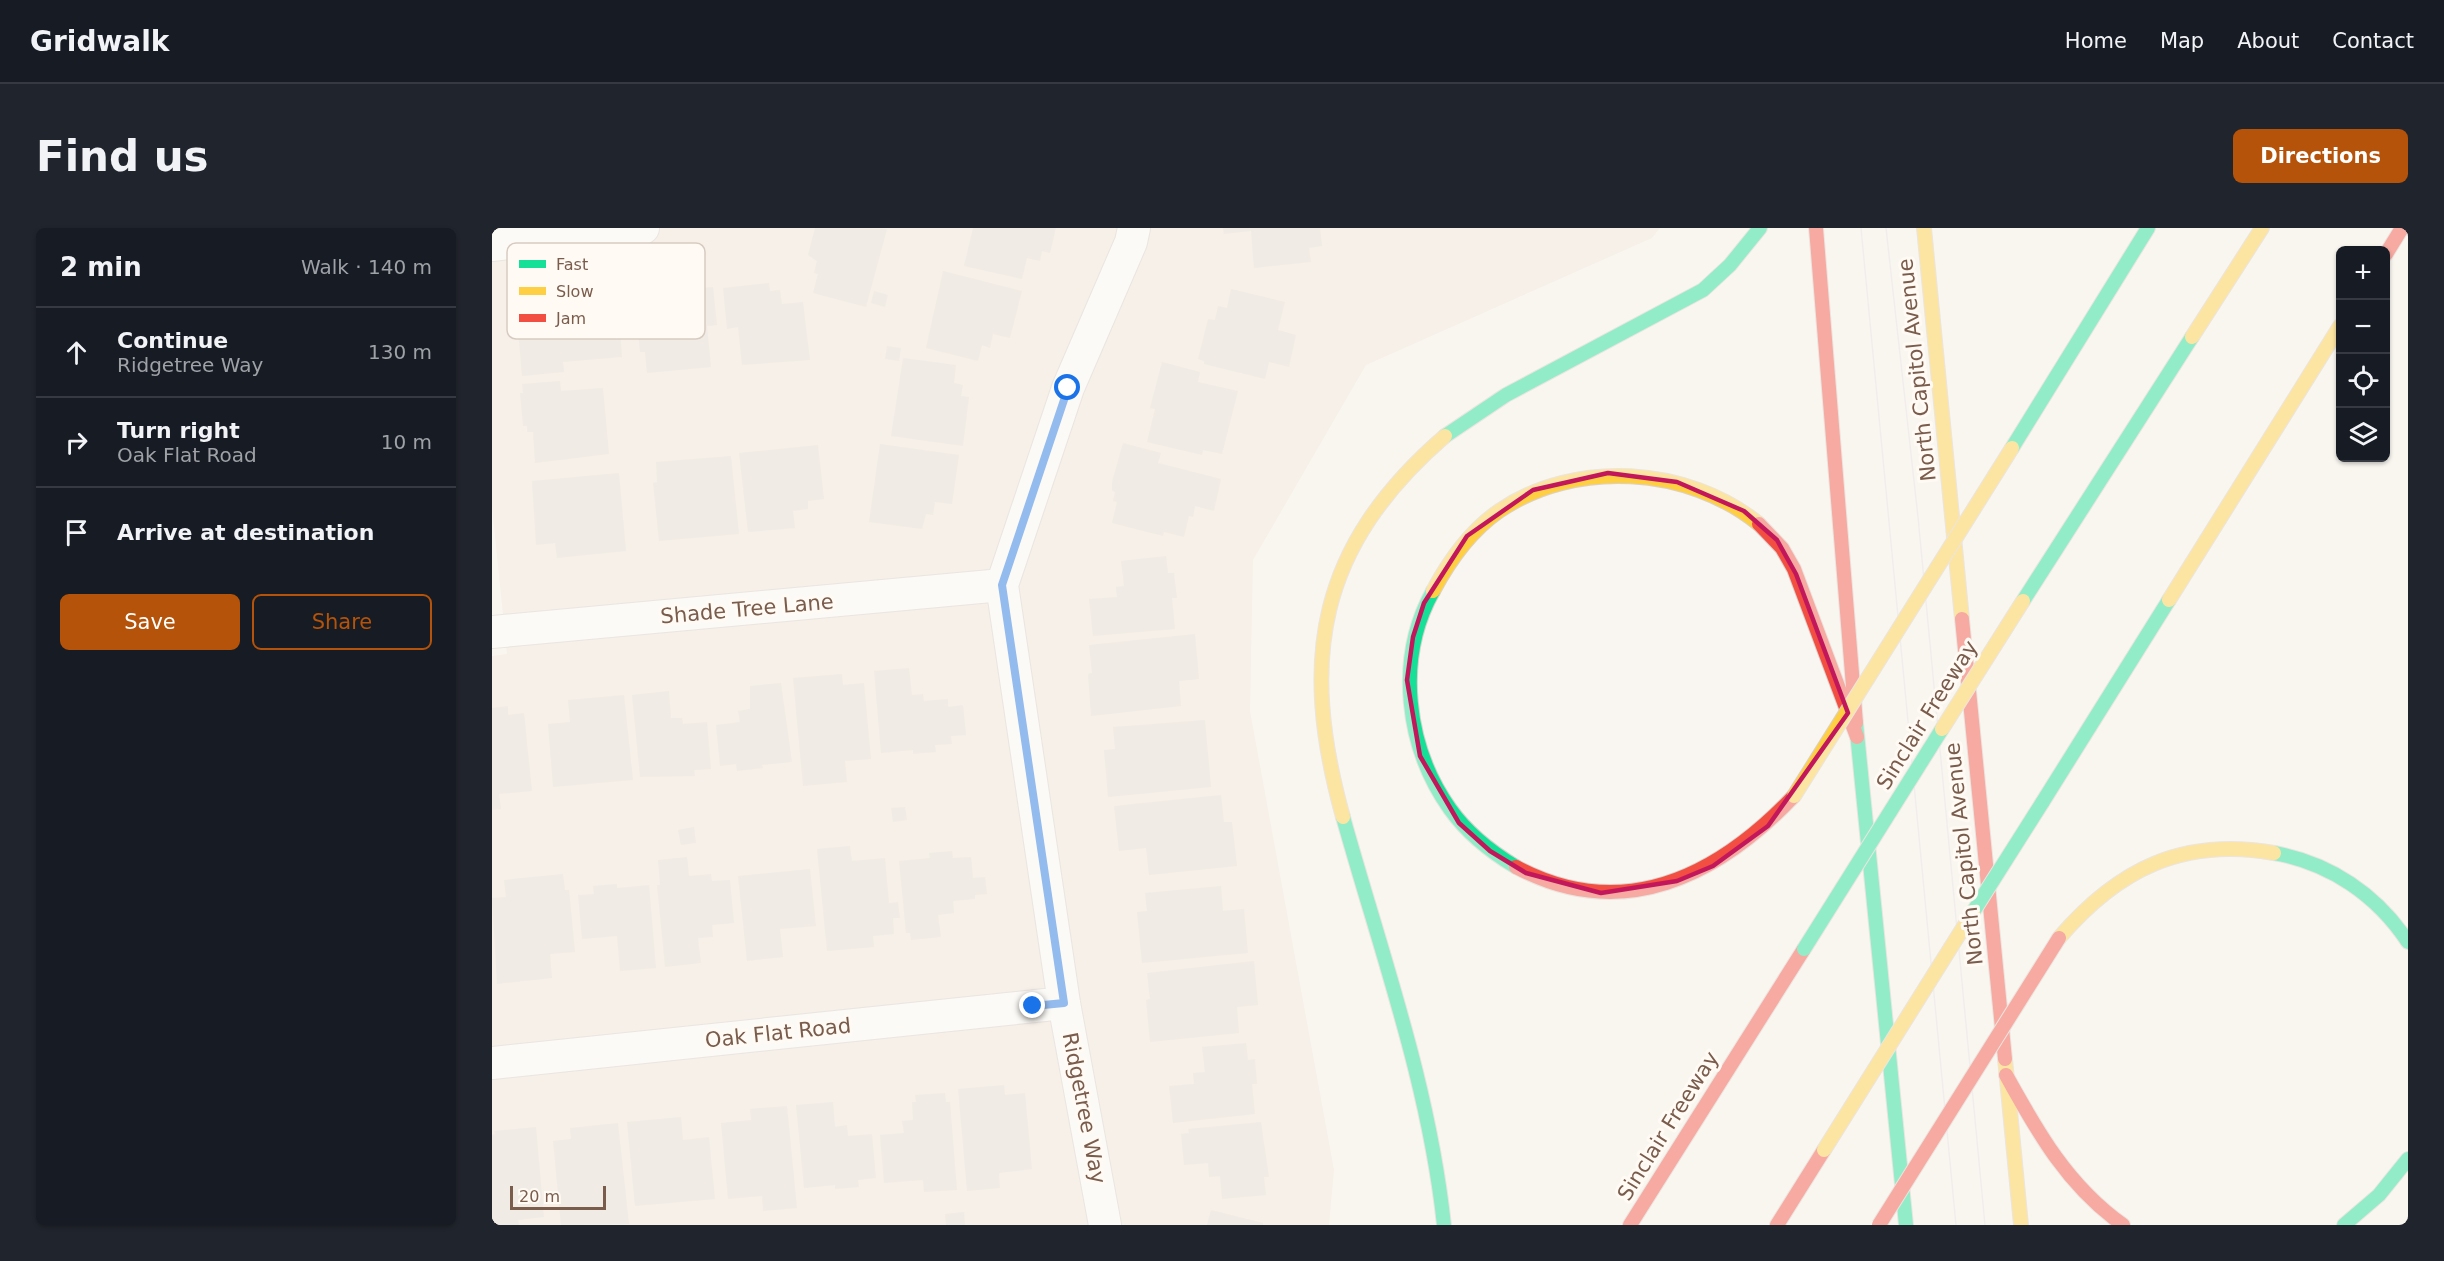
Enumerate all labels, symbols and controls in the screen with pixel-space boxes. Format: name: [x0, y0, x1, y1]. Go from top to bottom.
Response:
text: Gridwalk: [30, 25, 169, 58]
text: Home: [2065, 29, 2127, 53]
text: Map: [2160, 29, 2204, 53]
text: About: [2237, 29, 2299, 53]
text: Contact: [2332, 29, 2414, 53]
button: Directions: [2233, 129, 2408, 183]
text: Find us: [36, 132, 209, 181]
legend: [507, 243, 705, 339]
map controls: [2336, 246, 2390, 462]
button: +: [2336, 246, 2390, 300]
text: 2 min: [60, 252, 142, 282]
text: Walk · 140 m: [301, 255, 432, 279]
text: Fast: [556, 255, 588, 274]
street label: North Capitol Avenue: [1893, 257, 1941, 483]
text: Slow: [556, 282, 593, 301]
button: −: [2336, 300, 2390, 354]
text: Jam: [555, 309, 586, 328]
text: Continue: [117, 328, 228, 353]
icon: ahead: [60, 336, 93, 369]
text: 130 m: [368, 340, 432, 364]
text: Ridgetree Way: [117, 353, 263, 377]
button: locate: [2336, 354, 2390, 408]
route start: [1054, 374, 1080, 400]
button: layers: [2336, 408, 2390, 462]
text: Turn right: [117, 418, 240, 443]
icon: right: [60, 426, 93, 459]
text: 10 m: [381, 430, 432, 454]
text: Oak Flat Road: [117, 443, 257, 467]
icon: arrive: [60, 516, 93, 549]
text: Arrive at destination: [117, 520, 374, 545]
street label: Shade Tree Lane: [659, 589, 835, 629]
button: Save: [60, 594, 240, 650]
button: Share: [252, 594, 432, 650]
street label: Sinclair Freeway: [1872, 636, 1982, 794]
street label: North Capitol Avenue: [1940, 741, 1988, 967]
route end: [1019, 992, 1045, 1018]
street label: Oak Flat Road: [704, 1013, 852, 1053]
street label: Ridgetree Way: [1058, 1030, 1110, 1186]
street label: Sinclair Freeway: [1613, 1047, 1723, 1205]
scale bar: [510, 1183, 606, 1210]
text: 20 m: [519, 1187, 560, 1206]

